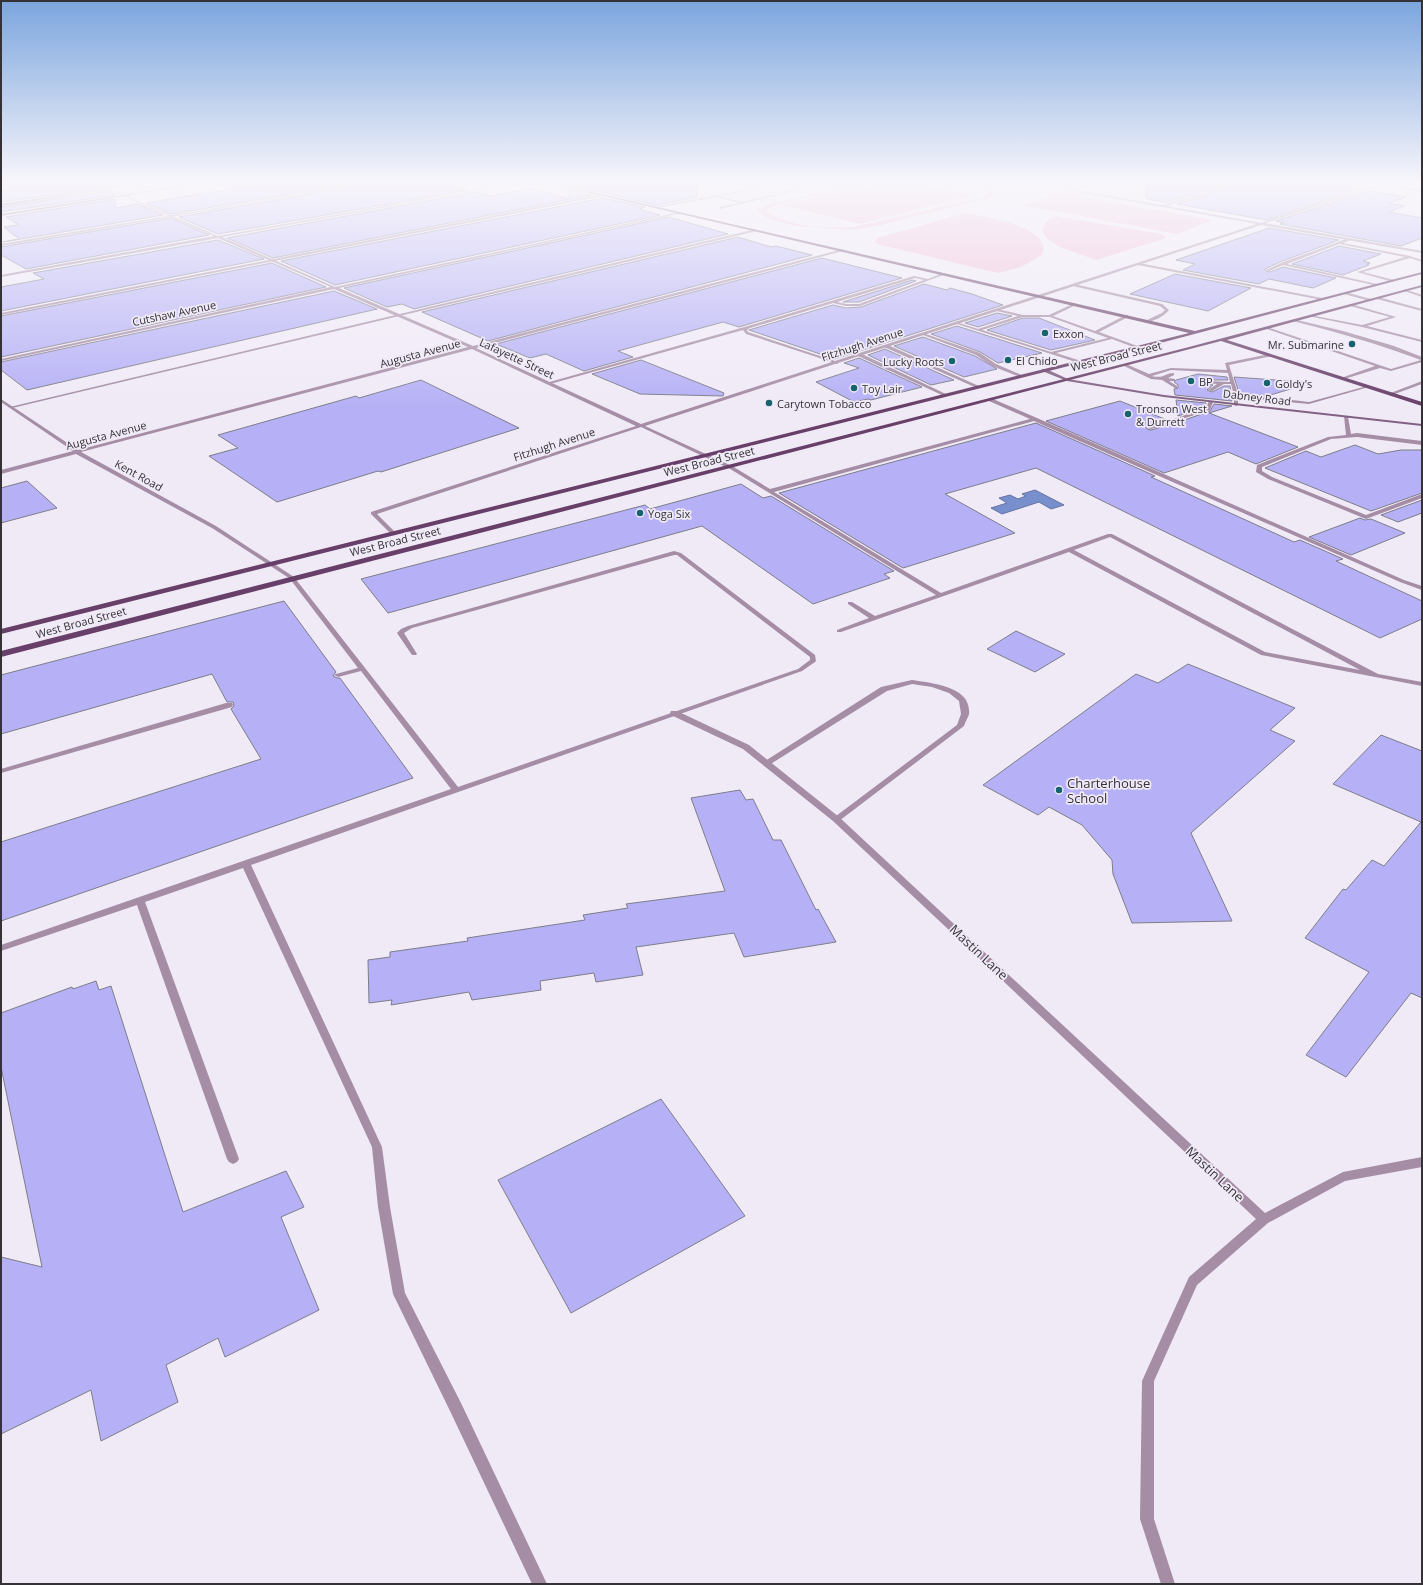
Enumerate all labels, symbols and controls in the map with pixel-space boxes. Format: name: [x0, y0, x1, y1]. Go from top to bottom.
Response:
street label: Cutshaw Avenue: [131, 297, 217, 329]
street label: Fitzhugh Avenue: [819, 324, 905, 364]
place label: Exxon: [1053, 326, 1084, 341]
marker: Exxon: [1040, 328, 1050, 338]
street label: Lafayette Street: [477, 334, 557, 382]
street label: Augusta Avenue: [378, 335, 462, 371]
street label: West Broad Street: [1069, 337, 1163, 375]
place label: Mr. Submarine: [1268, 337, 1344, 352]
marker: Mr. Submarine: [1347, 339, 1357, 349]
place label: El Chido: [1016, 353, 1058, 368]
place label: Lucky Roots: [883, 354, 944, 369]
marker: El Chido: [1003, 355, 1013, 365]
marker: Lucky Roots: [947, 356, 957, 366]
place label: BP: [1199, 374, 1213, 389]
marker: BP: [1186, 376, 1196, 386]
place label: Goldy's: [1275, 376, 1312, 391]
marker: Goldy's: [1262, 378, 1272, 388]
place label: Toy Lair: [862, 381, 903, 396]
marker: Toy Lair: [849, 383, 859, 393]
street label: Dabney Road: [1222, 385, 1292, 409]
place label: Carytown Tobacco: [777, 396, 872, 411]
marker: Carytown Tobacco: [764, 398, 774, 408]
place label: Tronson West & Durrett: [1136, 401, 1207, 429]
marker: Tronson West & Durrett: [1123, 409, 1133, 419]
street label: Augusta Avenue: [64, 417, 148, 453]
street label: Fitzhugh Avenue: [511, 424, 597, 464]
street label: West Broad Street: [662, 442, 756, 480]
street label: Kent Road: [112, 456, 166, 494]
place label: Yoga Six: [648, 506, 691, 521]
marker: Yoga Six: [635, 508, 645, 518]
street label: West Broad Street: [348, 522, 442, 560]
street label: West Broad Street: [34, 603, 128, 641]
place label: Charterhouse School: [1067, 774, 1150, 807]
marker: Charterhouse School: [1054, 785, 1064, 795]
street label: Mastin Lane: [946, 920, 1012, 984]
street label: Mastin Lane: [1182, 1142, 1248, 1206]

